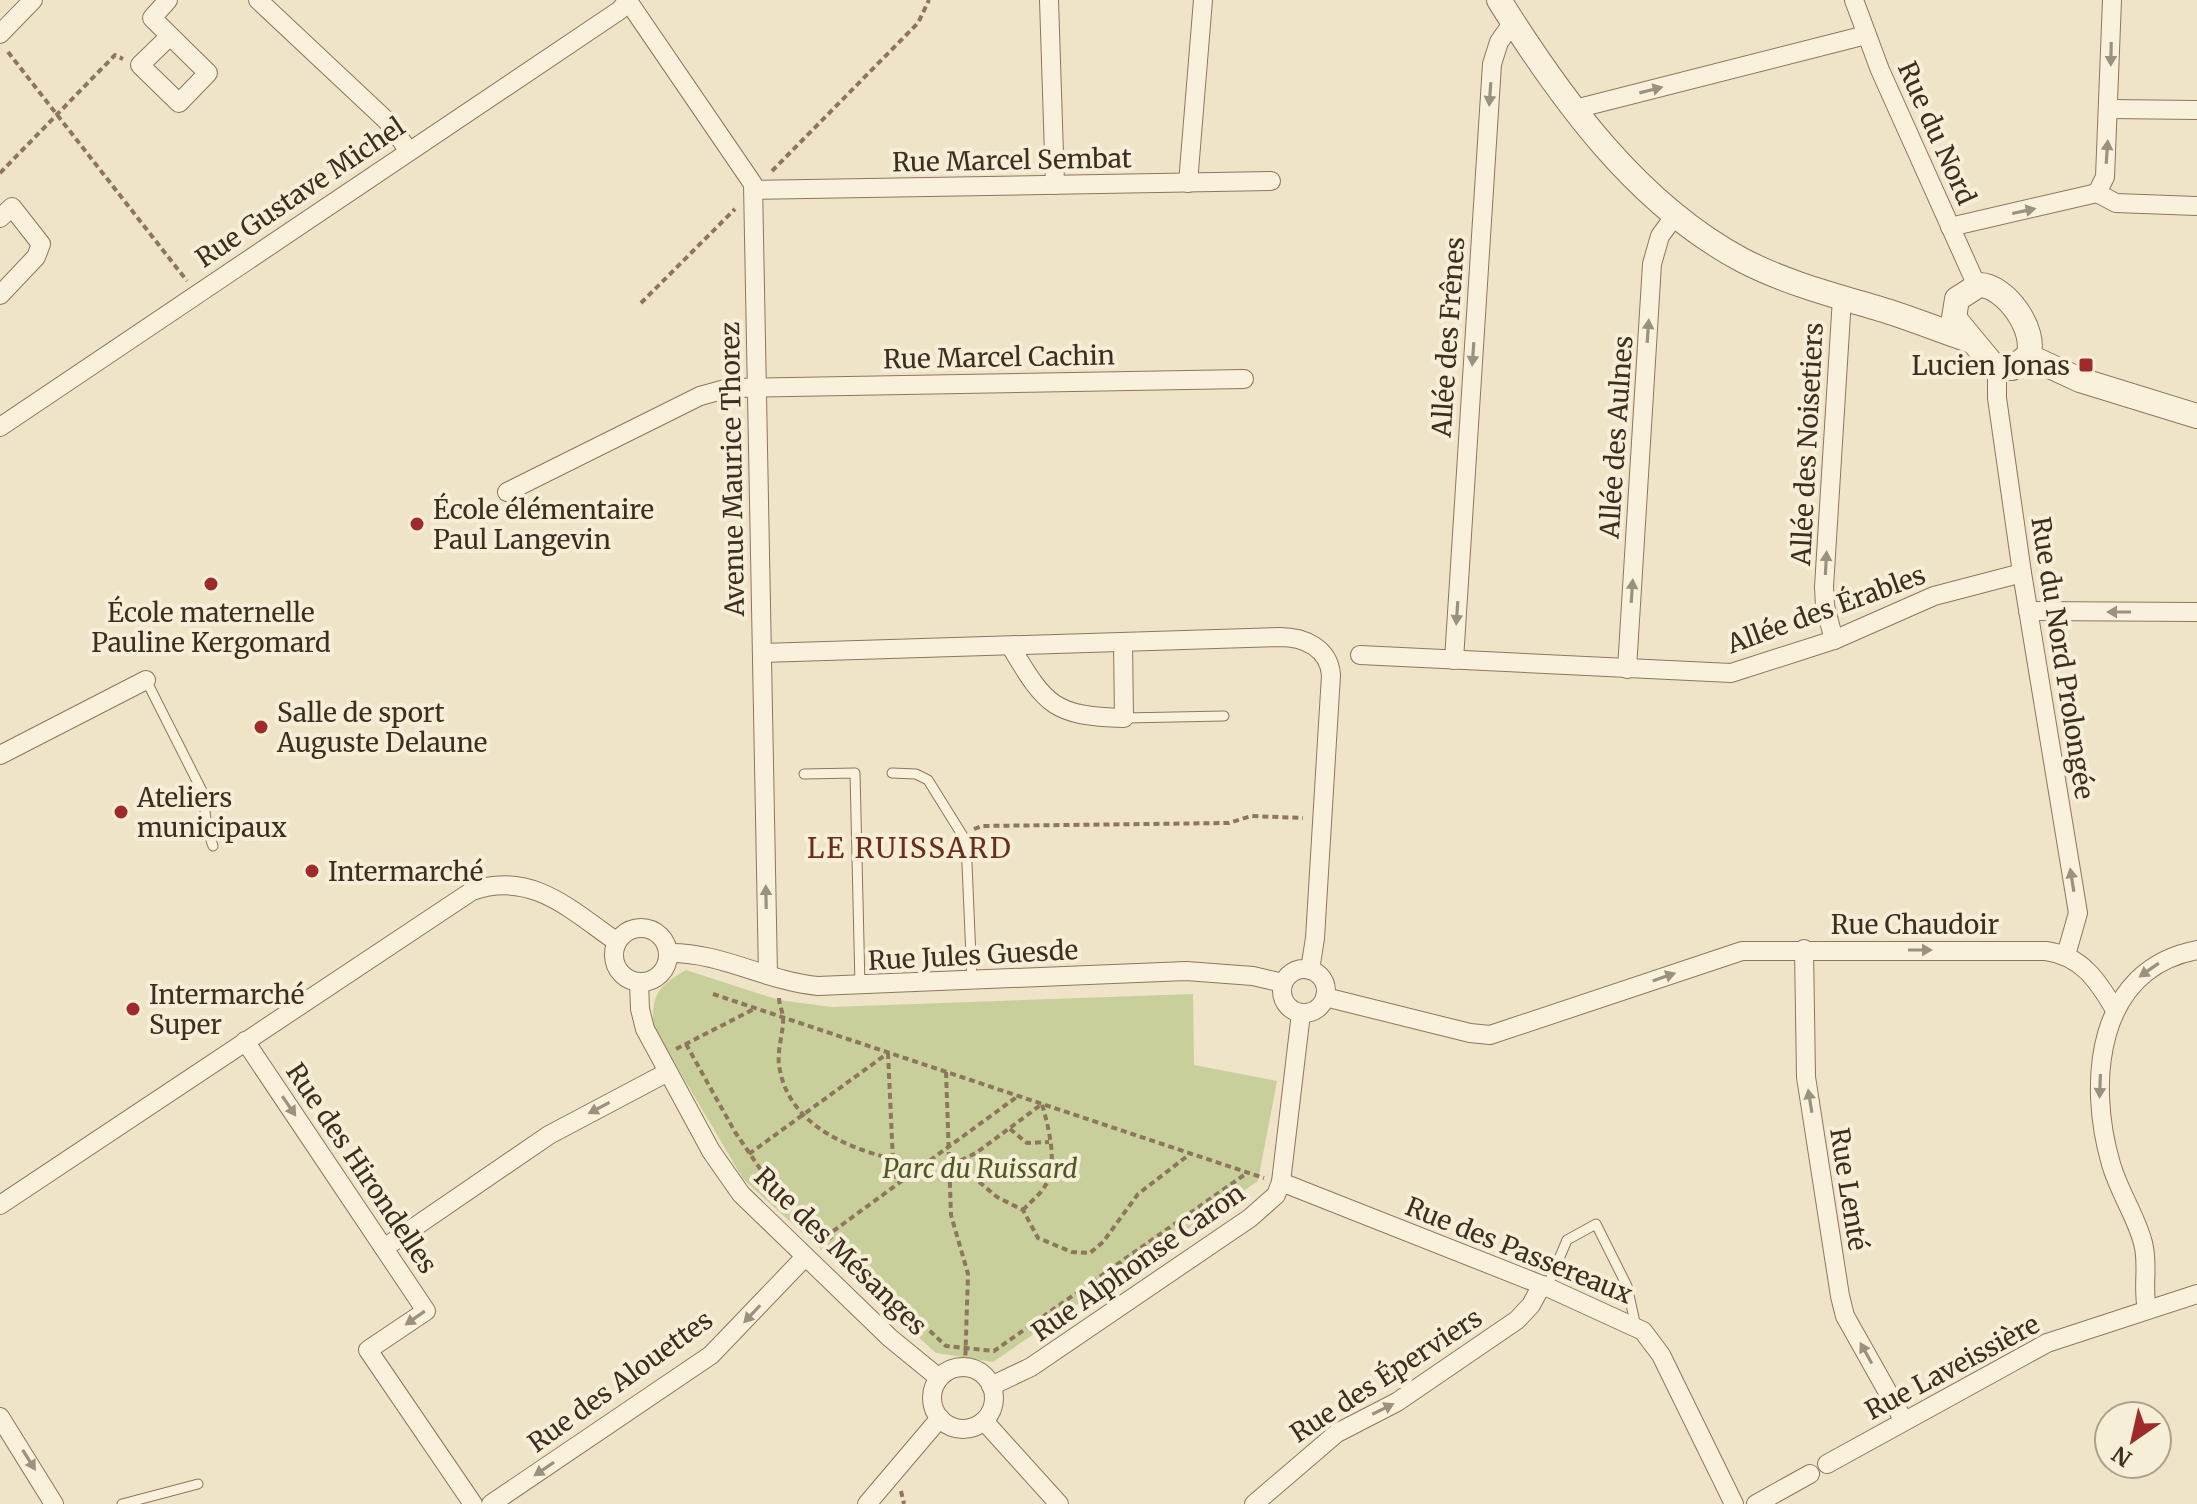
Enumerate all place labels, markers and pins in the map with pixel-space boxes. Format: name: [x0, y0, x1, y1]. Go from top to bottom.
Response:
place label: Lucien Jonas: [1912, 349, 2070, 382]
marker: Lucien Jonas: [2077, 356, 2095, 374]
place label: École élémentaire Paul Langevin: [433, 492, 654, 556]
marker: École élémentaire Paul Langevin: [408, 515, 426, 533]
marker: École maternelle Pauline Kergomard: [202, 575, 220, 593]
place label: École maternelle Pauline Kergomard: [91, 595, 331, 659]
place label: Salle de sport Auguste Delaune: [276, 696, 487, 759]
marker: Salle de sport Auguste Delaune: [252, 718, 270, 736]
place label: Ateliers municipaux: [136, 781, 287, 844]
marker: Ateliers municipaux: [112, 803, 130, 821]
place label: Intermarché: [328, 855, 483, 888]
marker: Intermarché: [303, 862, 321, 880]
place label: Intermarché Super: [149, 978, 304, 1041]
marker: Intermarché Super: [124, 1000, 142, 1018]

